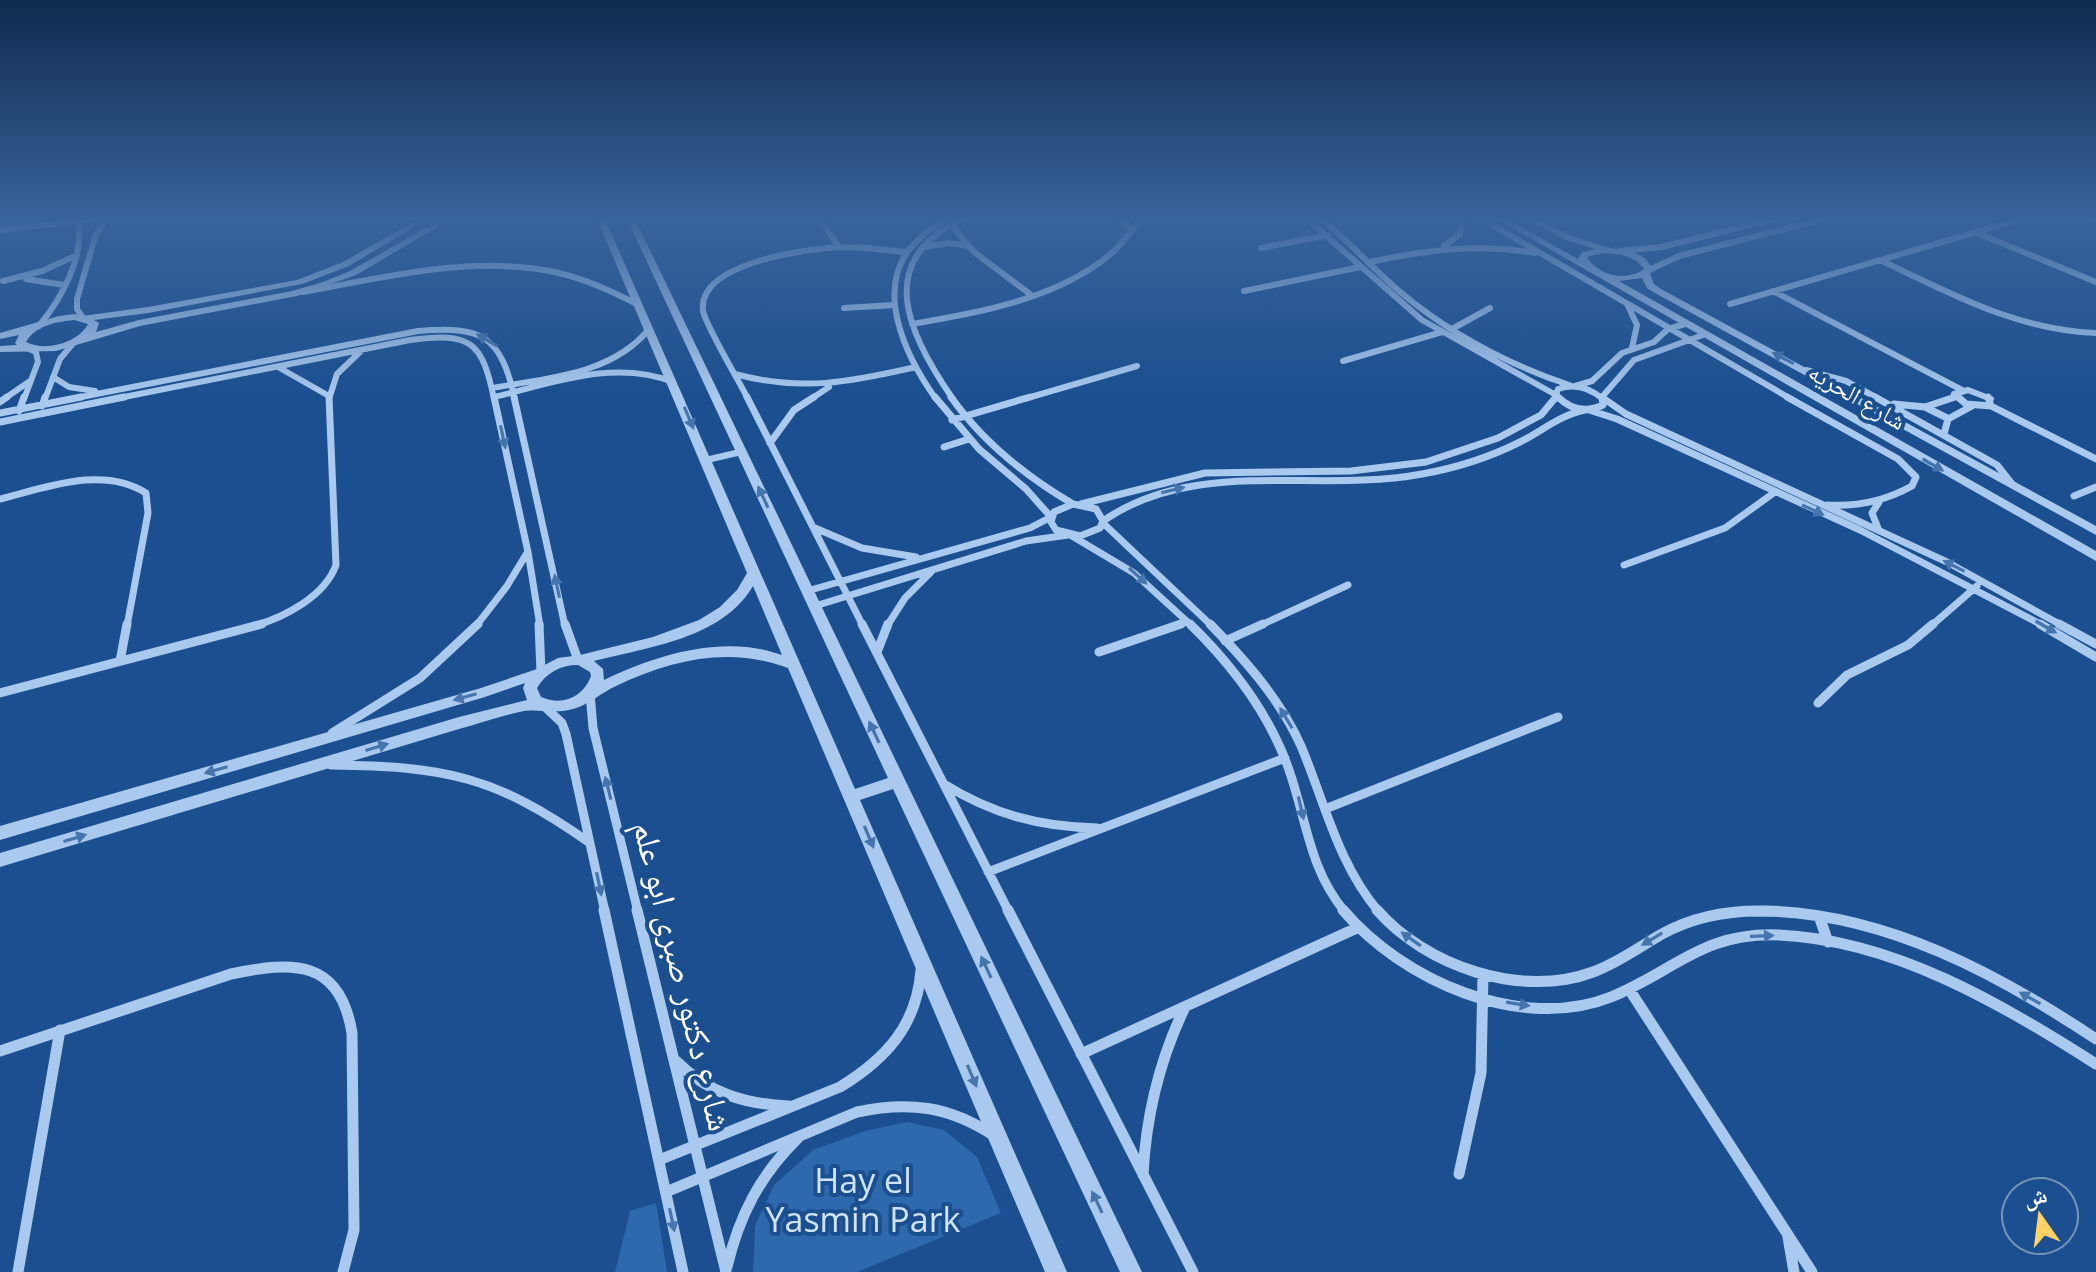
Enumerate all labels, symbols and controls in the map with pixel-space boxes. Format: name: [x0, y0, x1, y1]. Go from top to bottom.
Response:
one-way arrow: [476, 333, 498, 347]
one-way arrow: [1771, 351, 1794, 365]
street label: شارع الحريه: [1803, 355, 1913, 437]
one-way arrow: [683, 406, 696, 430]
one-way arrow: [497, 424, 510, 449]
one-way arrow: [1922, 458, 1944, 472]
one-way arrow: [1161, 483, 1186, 496]
one-way arrow: [756, 485, 770, 509]
one-way arrow: [1802, 503, 1825, 517]
one-way arrow: [1943, 559, 1966, 572]
one-way arrow: [1128, 567, 1148, 585]
one-way arrow: [550, 573, 563, 598]
one-way arrow: [2034, 620, 2057, 634]
one-way arrow: [453, 691, 477, 704]
one-way arrow: [1279, 707, 1293, 729]
one-way arrow: [867, 720, 881, 744]
one-way arrow: [366, 740, 390, 753]
one-way arrow: [203, 764, 227, 777]
one-way arrow: [601, 776, 614, 801]
one-way arrow: [1295, 795, 1308, 820]
street label: شارع دكتور صبرى ابو علم: [622, 816, 745, 1136]
one-way arrow: [863, 825, 876, 849]
one-way arrow: [63, 831, 87, 844]
one-way arrow: [593, 872, 606, 897]
one-way arrow: [1750, 930, 1775, 942]
one-way arrow: [1641, 931, 1663, 945]
one-way arrow: [1401, 932, 1422, 947]
one-way arrow: [979, 955, 993, 978]
one-way arrow: [2019, 991, 2041, 1005]
one-way arrow: [1506, 998, 1531, 1011]
one-way arrow: [965, 1064, 978, 1088]
park label: Hay el Yasmin Park: [766, 1157, 961, 1242]
north arrow: [2000, 1176, 2080, 1256]
text: ش: [2020, 1178, 2050, 1213]
one-way arrow: [1091, 1190, 1104, 1213]
one-way arrow: [666, 1208, 679, 1233]

